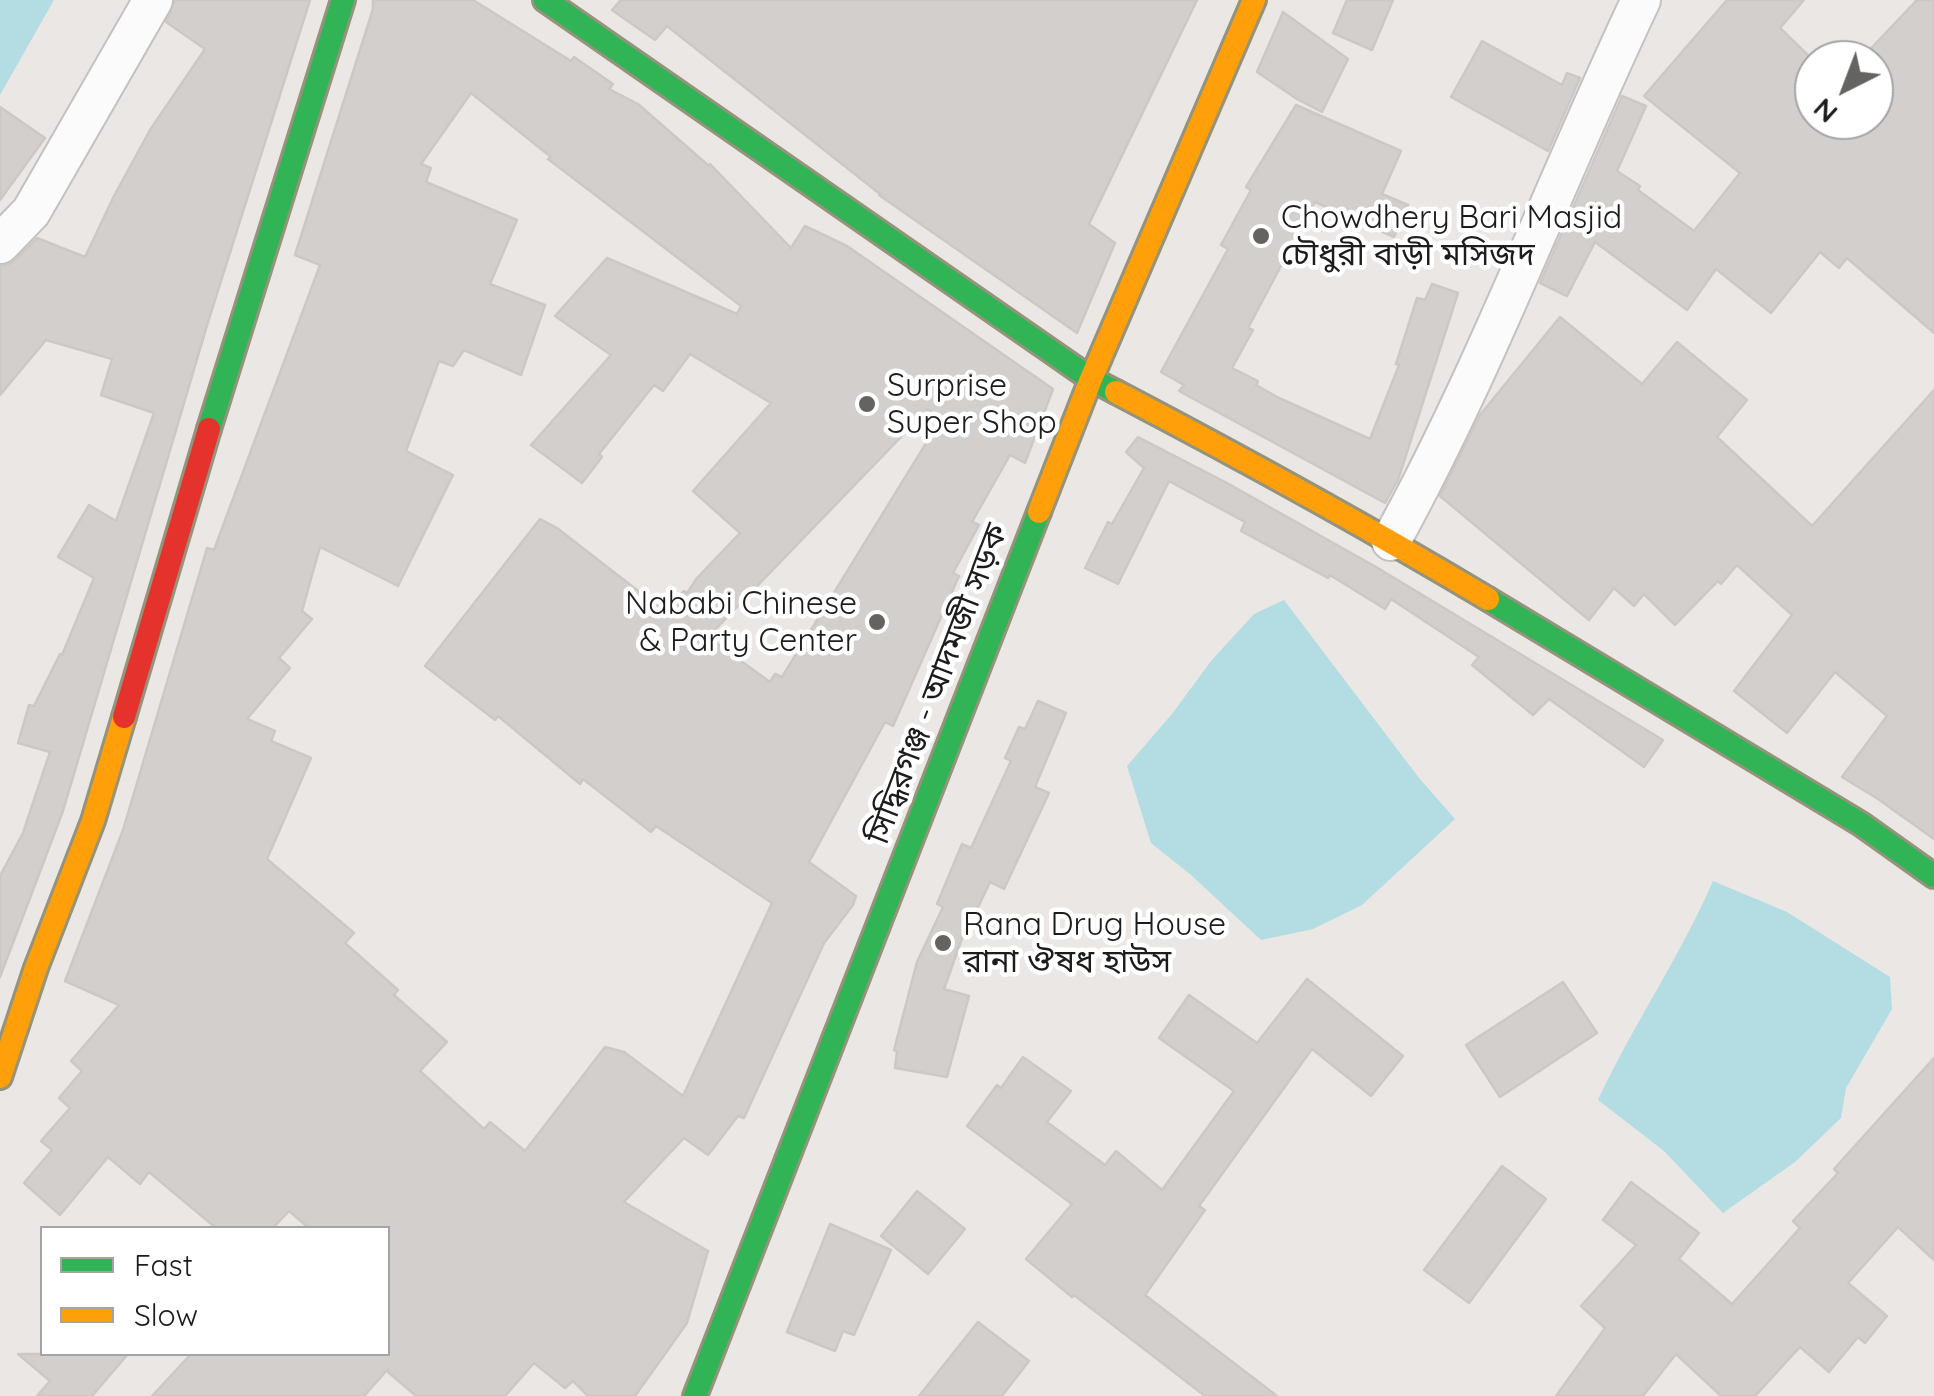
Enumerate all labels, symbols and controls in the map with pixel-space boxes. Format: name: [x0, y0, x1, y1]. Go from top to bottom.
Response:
north arrow: [1794, 40, 1894, 140]
text: N: [1806, 91, 1844, 131]
place label: Chowdhery Bari Masjid চৌধুরী বাড়ী মসিজদ: [1281, 199, 1622, 274]
marker: Chowdhery Bari Masjid চৌধুরী বাড়ী মসিজদ: [1250, 225, 1272, 247]
place label: Surprise Super Shop: [887, 367, 1057, 442]
marker: Surprise Super Shop: [856, 393, 878, 415]
street label: সিদ্ধিরগঞ্জ - আদমজী সড়ক: [859, 519, 1017, 849]
place label: Nababi Chinese & Party Center: [625, 585, 857, 660]
marker: Nababi Chinese & Party Center: [866, 611, 888, 633]
place label: Rana Drug House রানা ঔষধ হাউস: [963, 906, 1226, 981]
marker: Rana Drug House রানা ঔষধ হাউস: [932, 932, 954, 954]
legend: [40, 1226, 390, 1356]
text: Fast: [134, 1246, 193, 1284]
text: Slow: [134, 1296, 198, 1334]

